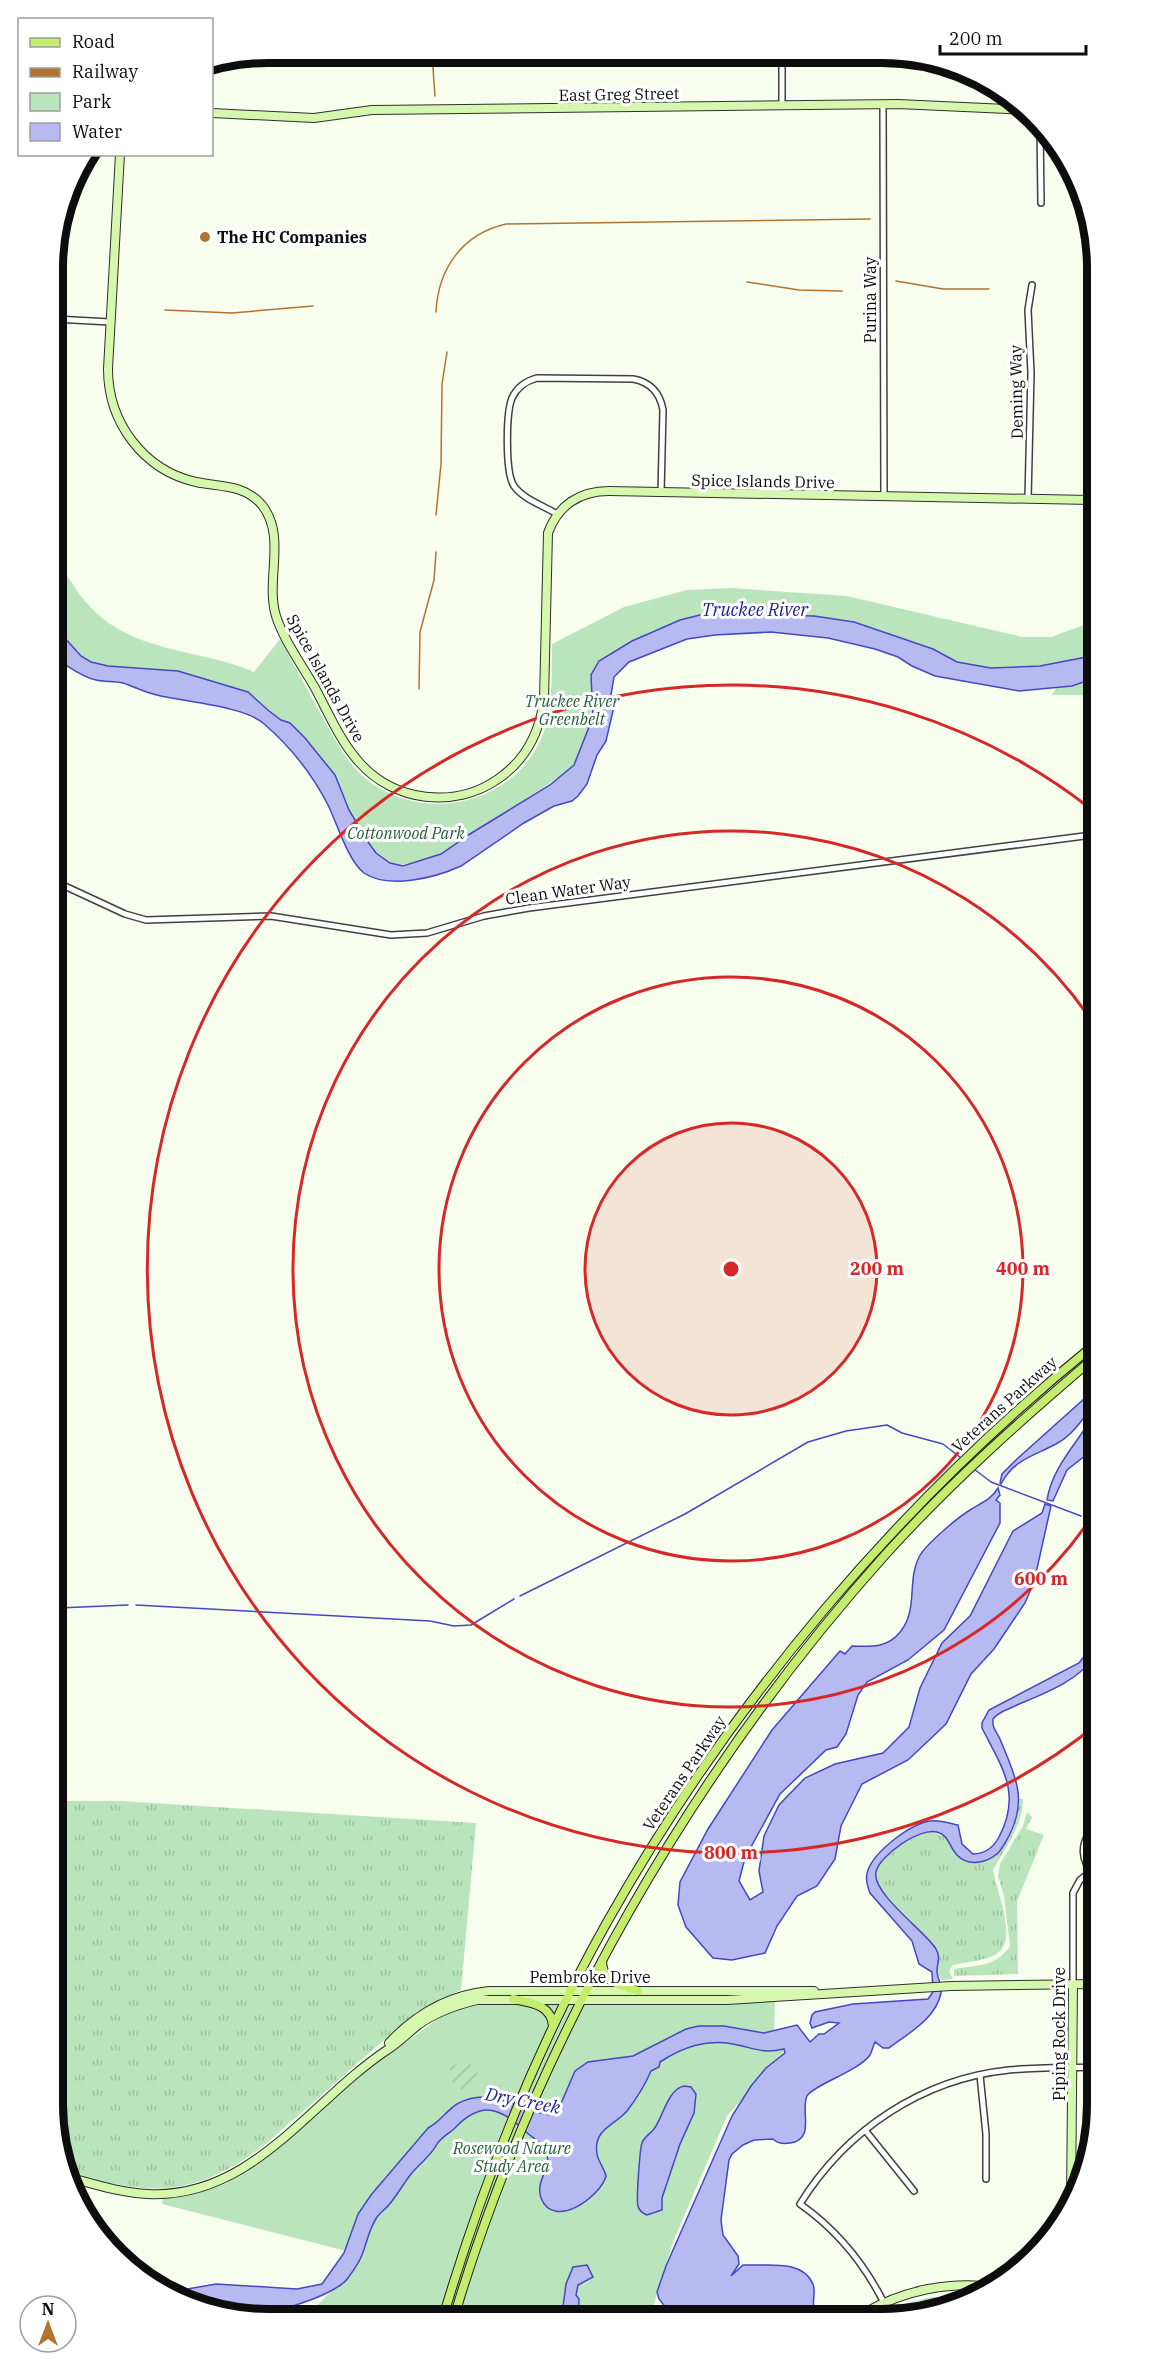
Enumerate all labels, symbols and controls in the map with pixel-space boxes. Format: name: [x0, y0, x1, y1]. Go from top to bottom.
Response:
legend: [18, 18, 213, 156]
scale bar: [940, 18, 1086, 56]
text: 200 m: [949, 27, 1003, 50]
text: Road: [72, 30, 115, 53]
text: Railway: [72, 60, 138, 83]
street label: East Greg Street: [559, 83, 680, 105]
text: Park: [72, 90, 112, 113]
text: Water: [72, 120, 122, 143]
place label: The HC Companies: [217, 227, 367, 247]
marker: The HC Companies: [198, 230, 212, 244]
street label: Purina Way: [860, 256, 880, 343]
street label: Deming Way: [1005, 344, 1027, 439]
street label: Spice Islands Drive: [691, 470, 835, 492]
water label: Truckee River: [702, 598, 809, 621]
street label: Spice Islands Drive: [283, 610, 369, 746]
park label: Truckee River Greenbelt: [525, 691, 620, 729]
park label: Cottonwood Park: [347, 823, 465, 843]
street label: Clean Water Way: [504, 871, 632, 909]
text: 200 m: [850, 1257, 905, 1280]
text: 400 m: [996, 1257, 1051, 1280]
centre of rings: [721, 1259, 741, 1279]
street label: Veterans Parkway: [947, 1351, 1061, 1456]
text: 600 m: [1014, 1567, 1069, 1590]
street label: Veterans Parkway: [638, 1711, 730, 1834]
text: 800 m: [704, 1841, 759, 1864]
street label: Pembroke Drive: [530, 1967, 650, 1987]
street label: Piping Rock Drive: [1049, 1967, 1069, 2101]
water label: Dry Creek: [483, 2082, 563, 2119]
park label: Rosewood Nature Study Area: [452, 2138, 571, 2176]
north arrow: [18, 2294, 78, 2354]
text: N: [42, 2299, 54, 2319]

